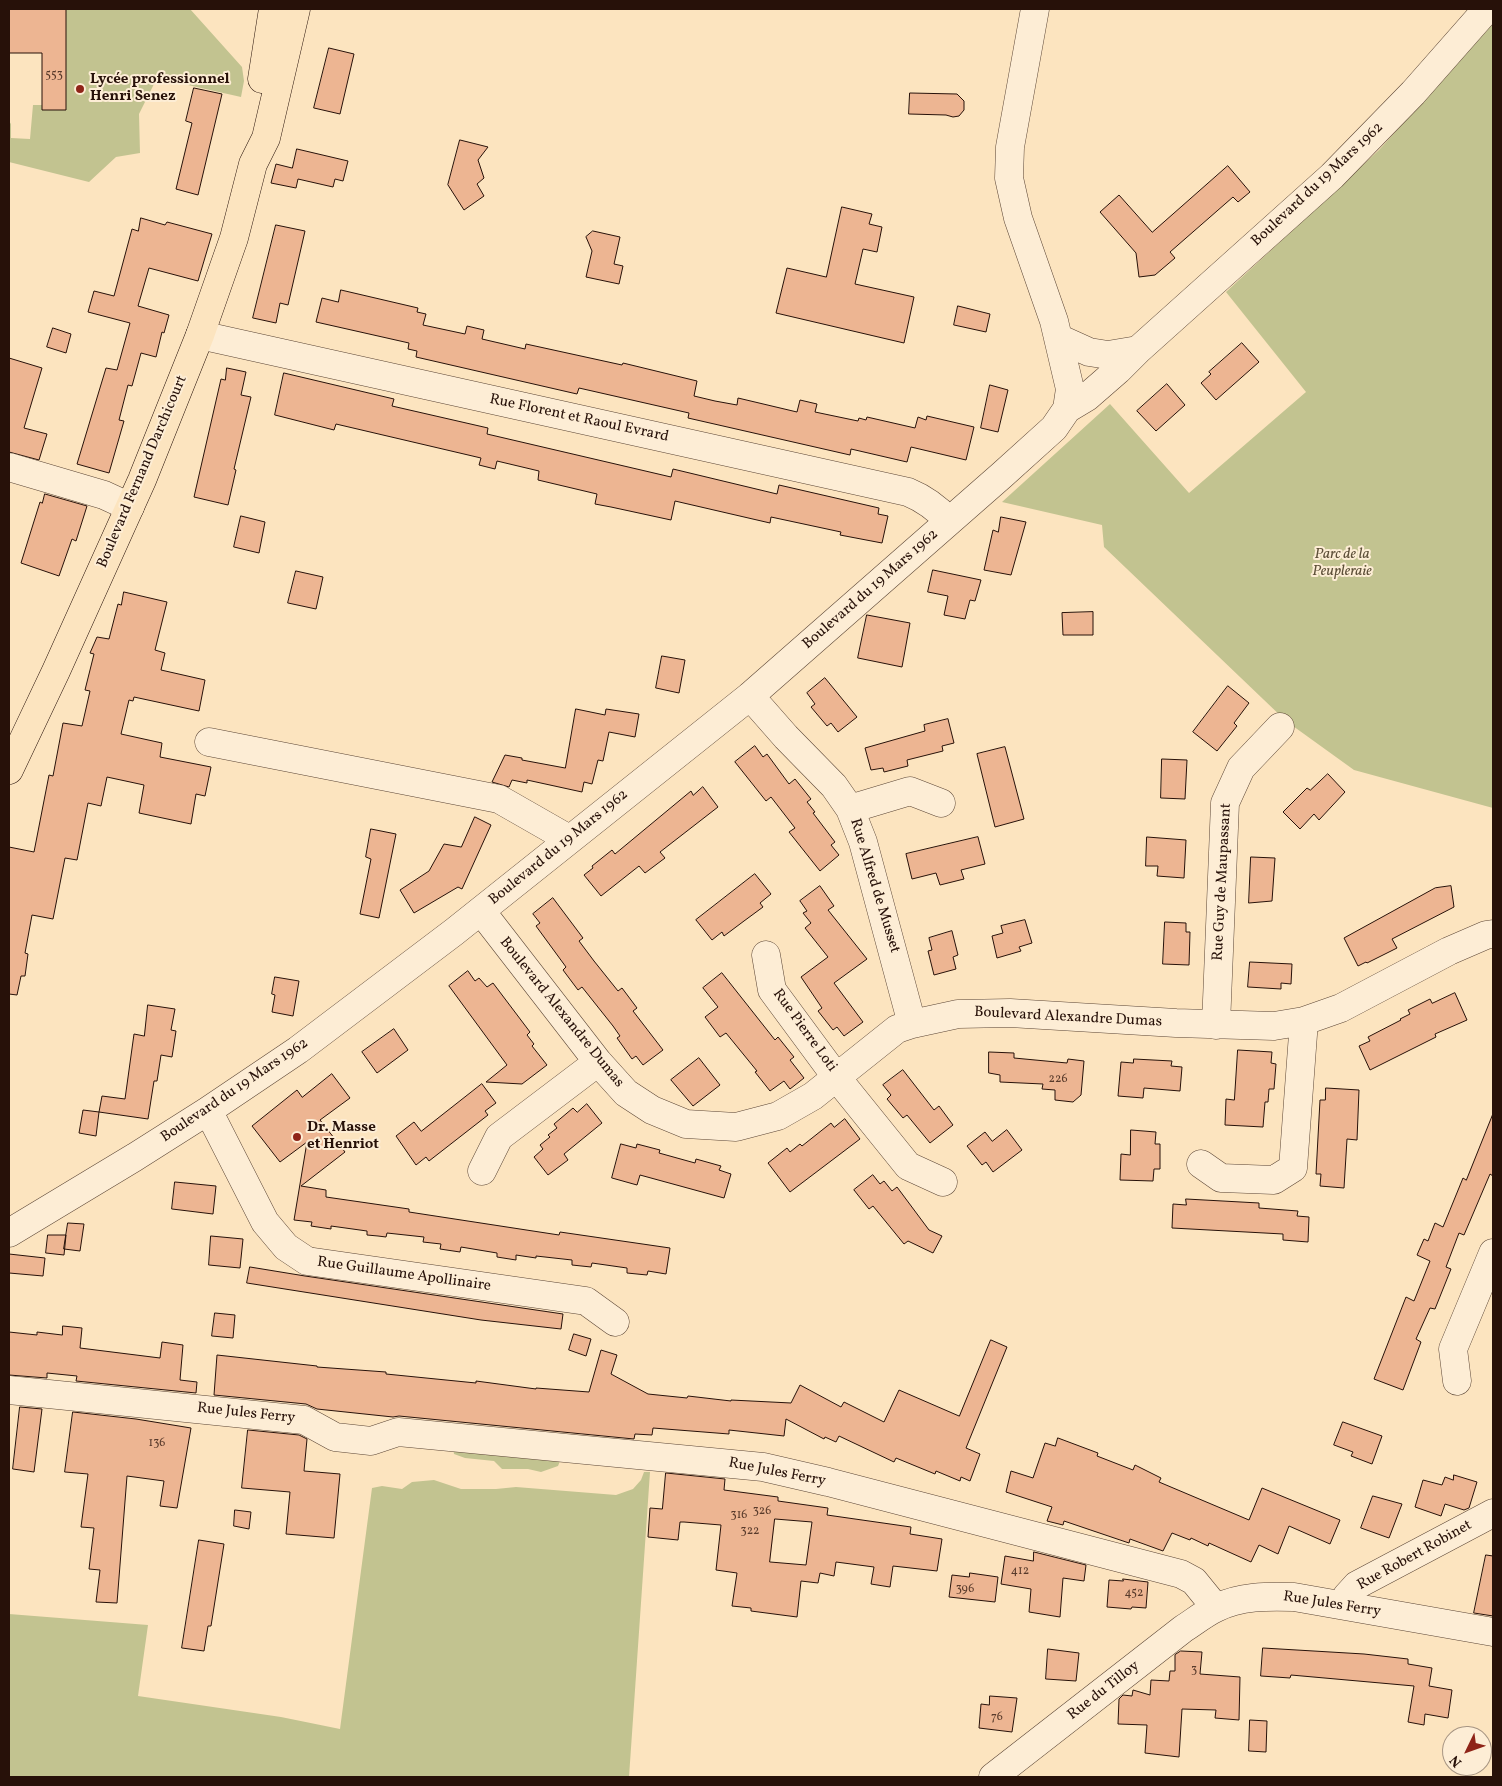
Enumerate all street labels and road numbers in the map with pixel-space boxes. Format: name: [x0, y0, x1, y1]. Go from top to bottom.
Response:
street label: Boulevard du 19 Mars 1962: [1248, 119, 1388, 251]
street label: Boulevard Fernand Darchicourt: [94, 373, 192, 571]
street label: Rue Florent et Raoul Evrard: [488, 391, 670, 447]
street label: Boulevard du 19 Mars 1962: [799, 526, 943, 654]
street label: Boulevard du 19 Mars 1962: [486, 786, 632, 910]
street label: Rue Guy de Maupassant: [1210, 803, 1236, 961]
street label: Rue Alfred de Musset: [845, 817, 903, 955]
street label: Boulevard Alexandre Dumas: [495, 934, 627, 1092]
street label: Rue Pierre Loti: [768, 986, 840, 1076]
street label: Boulevard Alexandre Dumas: [974, 1004, 1162, 1032]
street label: Boulevard du 19 Mars 1962: [158, 1035, 312, 1147]
street label: Rue Guillaume Apollinaire: [316, 1254, 492, 1296]
street label: Rue Jules Ferry: [196, 1400, 296, 1428]
street label: Rue Jules Ferry: [727, 1455, 827, 1491]
street label: Rue Robert Robinet: [1355, 1517, 1475, 1595]
street label: Rue Jules Ferry: [1282, 1588, 1382, 1622]
street label: Rue du Tilloy: [1064, 1657, 1144, 1725]

